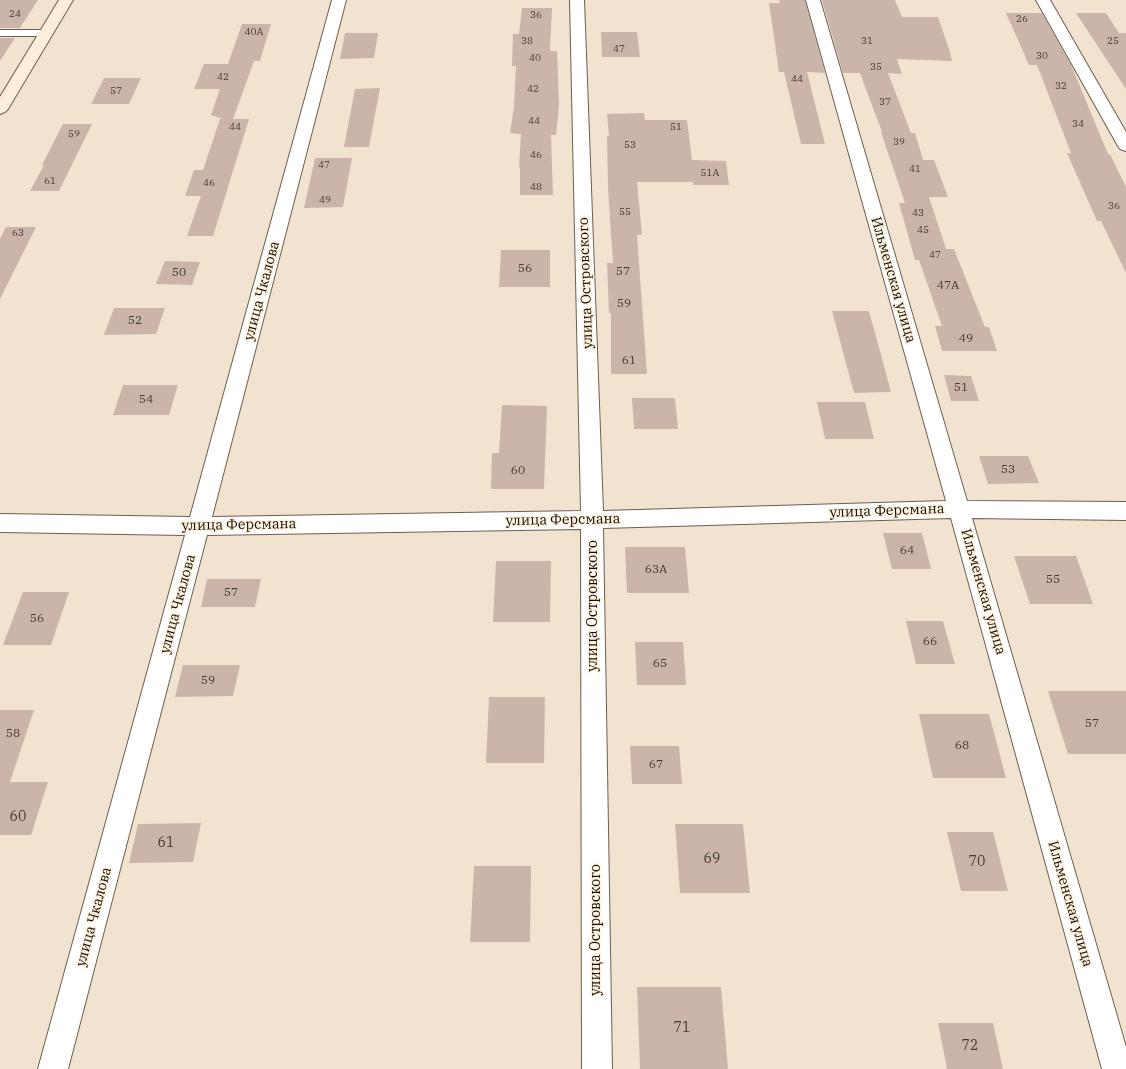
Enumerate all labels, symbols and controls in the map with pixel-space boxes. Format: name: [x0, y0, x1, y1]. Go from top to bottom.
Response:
house number: 24: [9, 8, 21, 20]
house number: 36: [530, 9, 542, 21]
house number: 26: [1016, 13, 1028, 25]
house number: 40А: [245, 26, 263, 38]
house number: 38: [521, 35, 533, 47]
house number: 31: [861, 35, 873, 47]
house number: 25: [1107, 35, 1119, 47]
house number: 47: [613, 43, 625, 55]
house number: 30: [1036, 50, 1048, 62]
house number: 40: [529, 52, 541, 64]
house number: 35: [870, 61, 882, 73]
house number: 42: [217, 71, 229, 83]
house number: 44: [791, 73, 803, 85]
house number: 32: [1055, 80, 1067, 92]
house number: 42: [527, 83, 539, 95]
house number: 57: [110, 85, 122, 97]
house number: 37: [879, 96, 891, 108]
house number: 44: [528, 115, 540, 127]
house number: 34: [1072, 118, 1084, 130]
house number: 44: [229, 121, 241, 133]
house number: 51: [670, 121, 682, 133]
house number: 59: [68, 128, 80, 140]
house number: 39: [893, 136, 905, 148]
house number: 53: [624, 139, 636, 151]
house number: 46: [530, 149, 542, 161]
house number: 47: [318, 159, 330, 171]
house number: 41: [909, 163, 921, 175]
house number: 51А: [701, 167, 719, 179]
house number: 61: [44, 175, 56, 187]
house number: 46: [203, 177, 215, 189]
house number: 48: [530, 181, 542, 193]
house number: 49: [319, 194, 331, 206]
house number: 36: [1108, 200, 1120, 212]
house number: 55: [619, 206, 631, 218]
house number: 43: [912, 207, 924, 219]
street label: Ильменская улица: [867, 215, 919, 345]
street label: улица Островского: [575, 217, 597, 349]
house number: 45: [917, 224, 929, 236]
house number: 63: [12, 227, 24, 239]
street label: улица Чкалова: [241, 239, 283, 343]
house number: 47: [929, 249, 941, 261]
house number: 56: [518, 262, 532, 276]
house number: 57: [616, 265, 630, 279]
house number: 50: [172, 266, 186, 280]
house number: 47А: [937, 279, 959, 293]
house number: 59: [617, 297, 631, 311]
house number: 52: [128, 314, 142, 328]
house number: 49: [959, 332, 973, 346]
house number: 61: [622, 354, 636, 368]
house number: 51: [954, 381, 968, 395]
house number: 54: [139, 393, 153, 407]
house number: 53: [1001, 463, 1015, 477]
house number: 60: [511, 464, 525, 478]
street label: улица Ферсмана: [829, 501, 945, 521]
street label: улица Ферсмана: [505, 511, 621, 529]
street label: улица Ферсмана: [181, 516, 297, 534]
street label: Ильменская улица: [957, 527, 1009, 657]
street label: улица Островского: [585, 540, 601, 672]
house number: 64: [900, 544, 914, 558]
street label: улица Чкалова: [157, 552, 199, 656]
house number: 63А: [645, 563, 667, 577]
house number: 55: [1046, 573, 1060, 587]
house number: 57: [224, 586, 238, 600]
house number: 56: [30, 612, 44, 626]
house number: 66: [923, 635, 937, 649]
house number: 65: [653, 657, 667, 671]
house number: 59: [201, 674, 215, 688]
house number: 57: [1085, 717, 1099, 731]
house number: 58: [6, 727, 20, 741]
house number: 68: [955, 739, 969, 753]
house number: 67: [649, 758, 663, 772]
house number: 60: [10, 809, 26, 825]
house number: 61: [158, 835, 174, 851]
street label: Ильменская улица: [1044, 839, 1096, 969]
house number: 69: [704, 851, 720, 867]
house number: 70: [969, 854, 985, 870]
street label: улица Островского: [588, 864, 604, 996]
street label: улица Чкалова: [73, 865, 115, 969]
house number: 71: [674, 1020, 690, 1036]
house number: 72: [962, 1038, 978, 1054]

